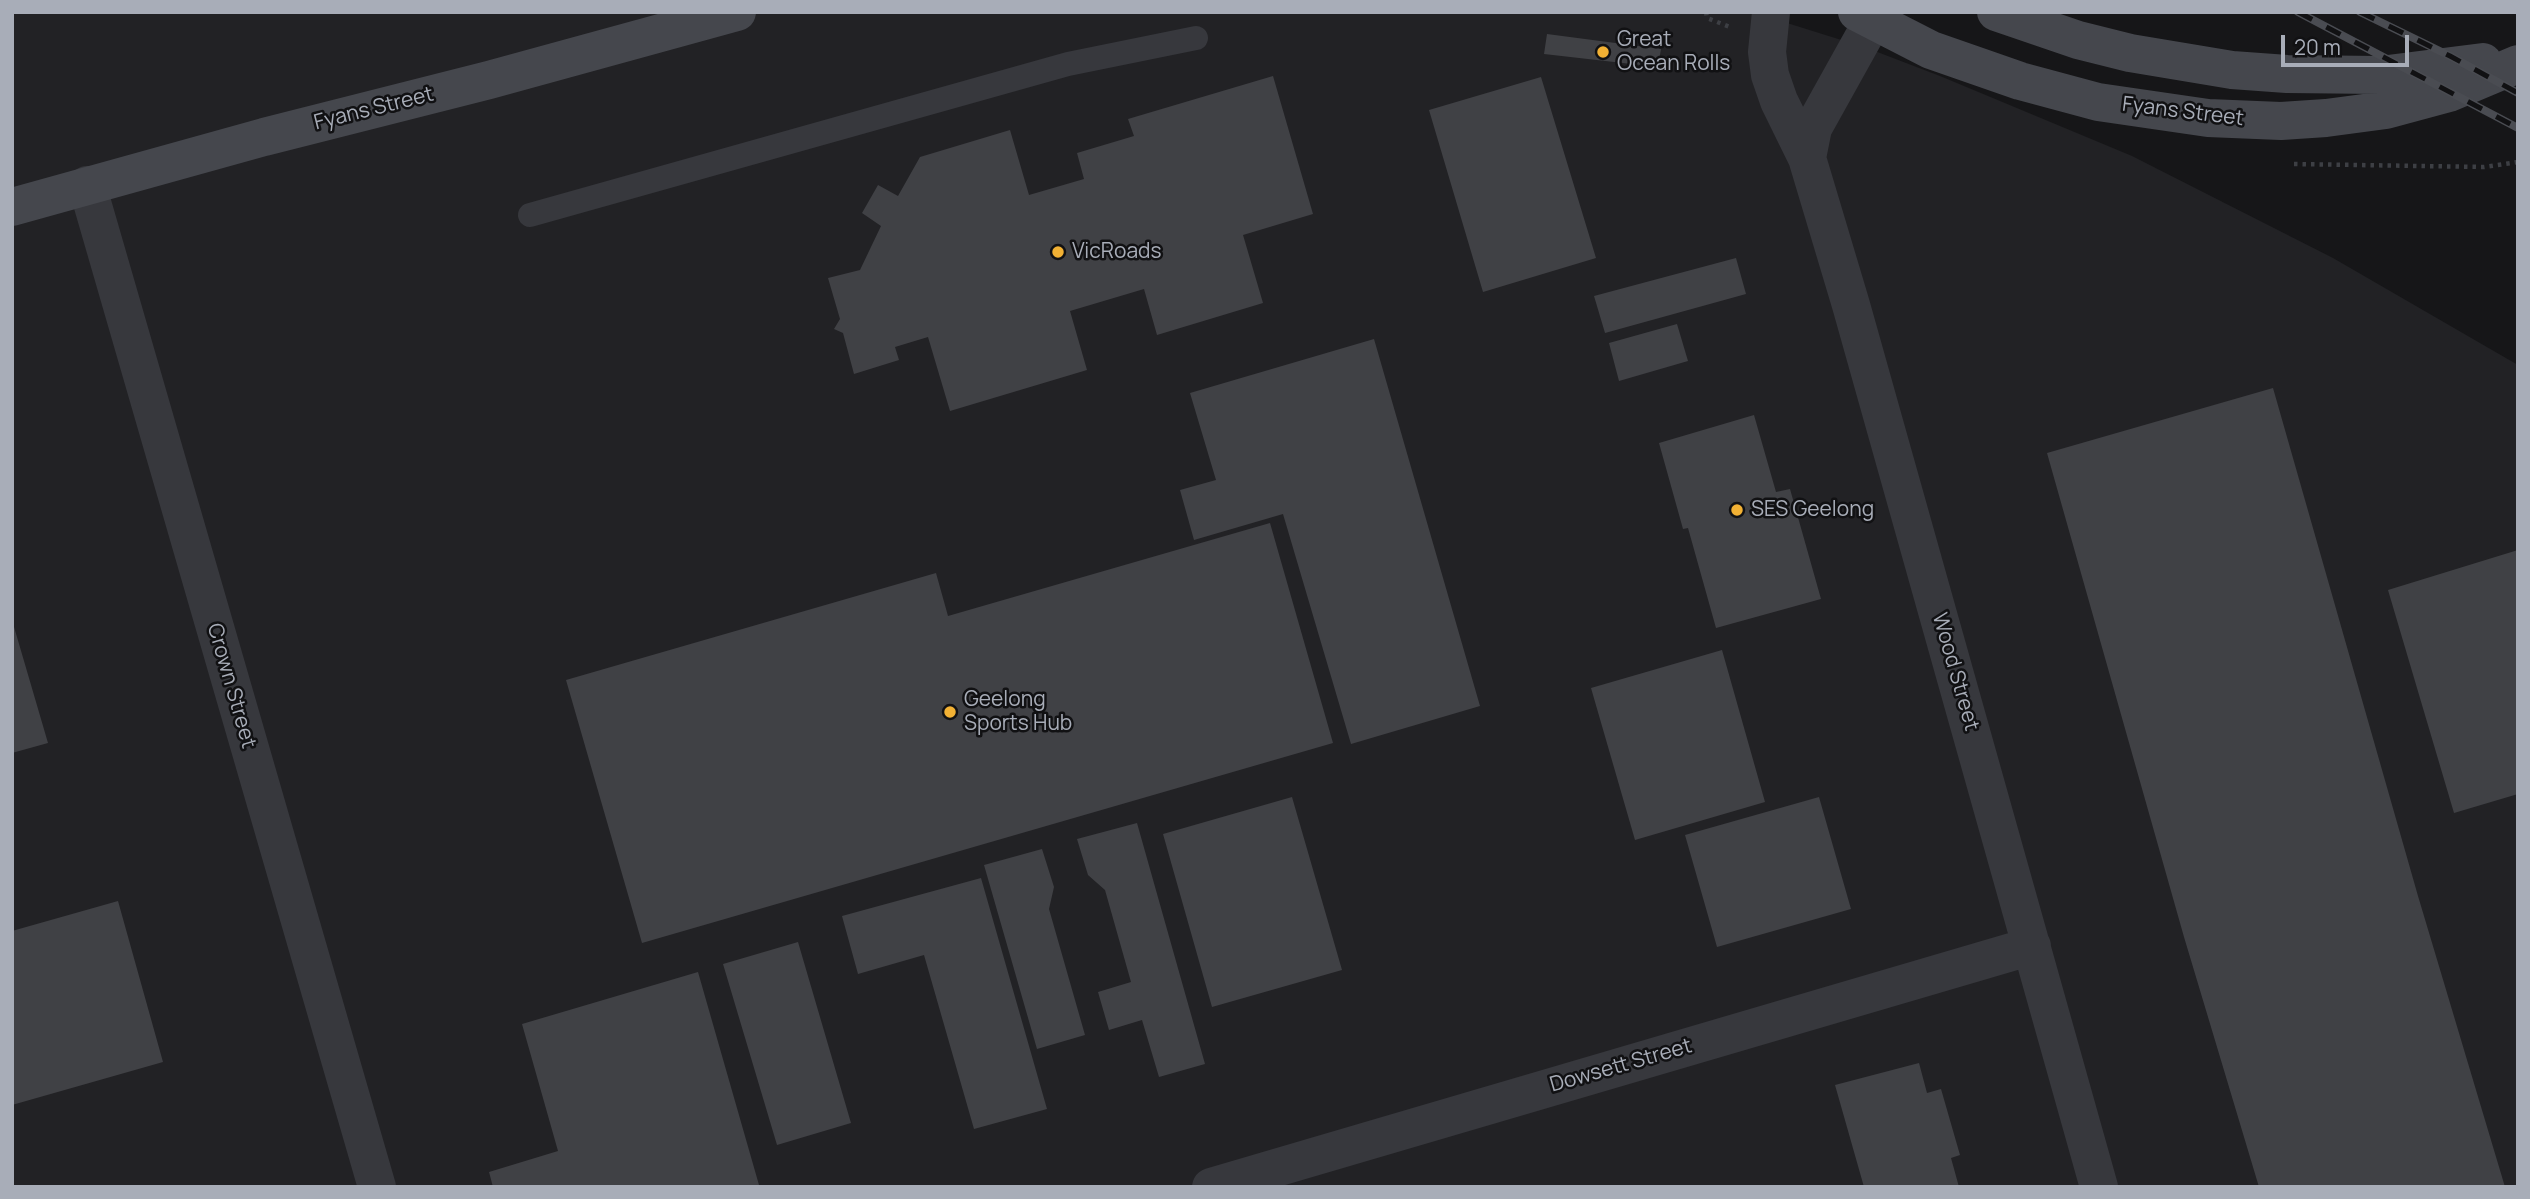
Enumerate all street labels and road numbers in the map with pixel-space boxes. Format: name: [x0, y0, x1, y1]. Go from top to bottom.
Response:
street label: Fyans Street: [312, 82, 436, 136]
street label: Fyans Street: [2121, 92, 2245, 132]
street label: Wood Street: [1926, 610, 1984, 734]
street label: Crown Street: [201, 621, 261, 751]
street label: Dowsett Street: [1547, 1034, 1695, 1098]

